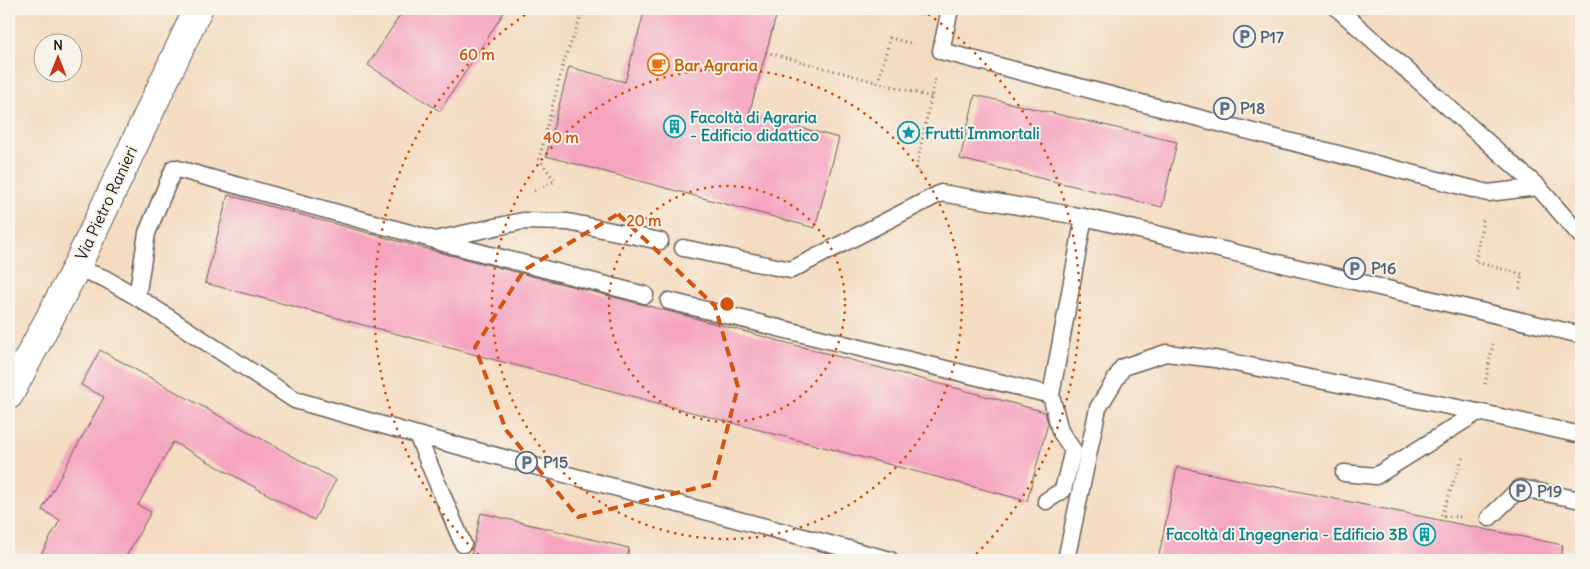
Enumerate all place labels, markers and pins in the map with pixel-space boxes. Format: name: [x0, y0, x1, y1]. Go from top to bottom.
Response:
parking icon: P17: [1232, 25, 1256, 49]
place label: P17: [1260, 27, 1284, 47]
cafe icon: Bar Agraria: [646, 53, 670, 77]
place label: Bar Agraria: [674, 55, 758, 76]
parking icon: P18: [1212, 96, 1236, 120]
place label: P18: [1240, 98, 1265, 118]
place label: Facoltà di Agraria - Edificio didattico: [690, 107, 819, 145]
building icon: Facoltà di Agraria - Edificio didattico: [662, 114, 686, 138]
place icon: Frutti Immortali: [897, 121, 921, 145]
place label: Frutti Immortali: [925, 123, 1040, 143]
parking icon: P16: [1343, 256, 1367, 280]
place label: P16: [1371, 258, 1396, 278]
centre of rings: [718, 295, 736, 313]
parking icon: P15: [515, 450, 539, 474]
place label: P15: [543, 452, 568, 472]
parking icon: P19: [1509, 479, 1533, 503]
place label: P19: [1537, 481, 1562, 501]
building icon: Facoltà di Ingegneria - Edificio 3B: [1412, 522, 1436, 546]
place label: Facoltà di Ingegneria - Edificio 3B: [1166, 524, 1409, 545]

